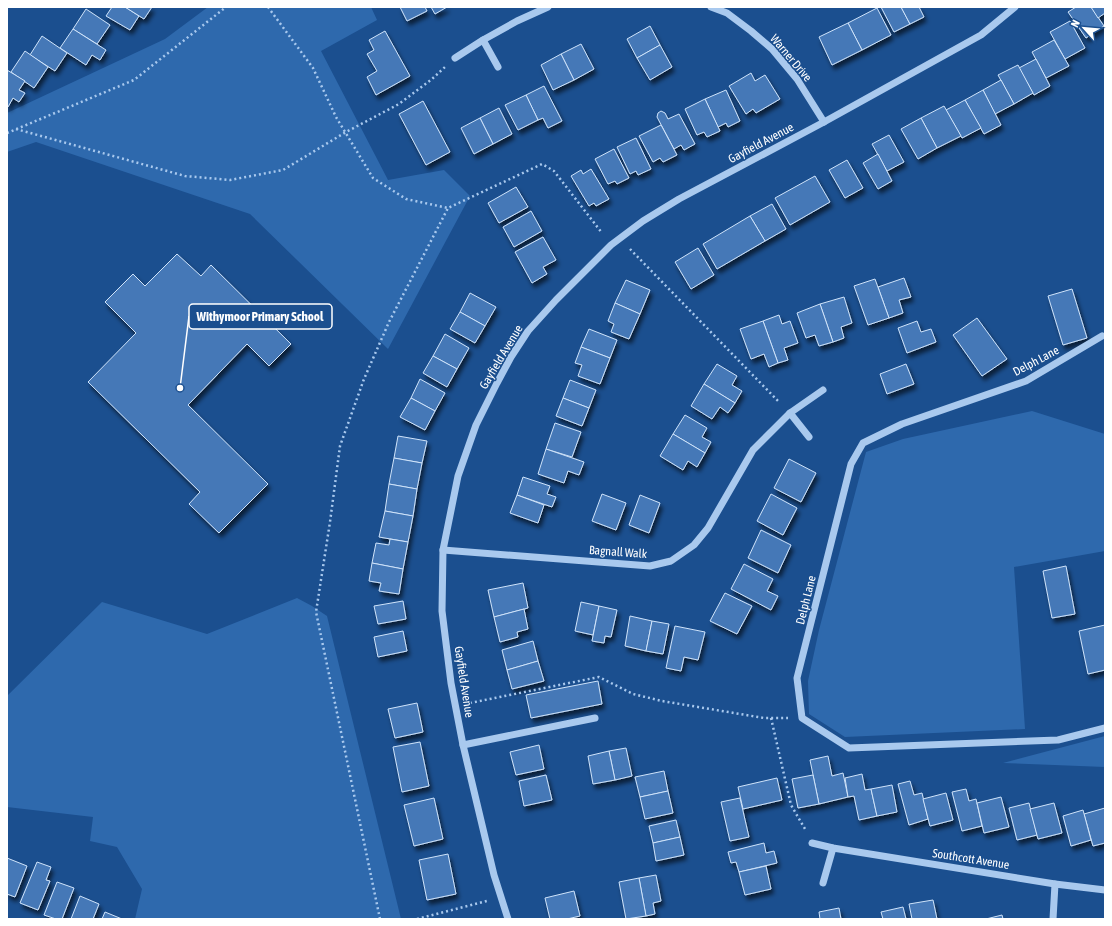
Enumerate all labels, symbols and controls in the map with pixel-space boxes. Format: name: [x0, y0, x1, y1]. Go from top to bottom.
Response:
north arrow: [1064, 8, 1104, 48]
text: N: [1068, 18, 1082, 29]
street label: Warner Drive: [767, 32, 815, 84]
street label: Gayfield Avenue: [726, 120, 796, 166]
callout: Withymoor Primary School: [189, 304, 332, 329]
text: Withymoor Primary School: [196, 309, 324, 324]
street label: Gayfield Avenue: [476, 323, 526, 391]
street label: Delph Lane: [1011, 343, 1061, 379]
street label: Bagnall Walk: [588, 543, 648, 561]
street label: Delph Lane: [793, 574, 819, 626]
street label: Gayfield Avenue: [451, 645, 477, 719]
street label: Southcott Avenue: [932, 846, 1010, 872]

